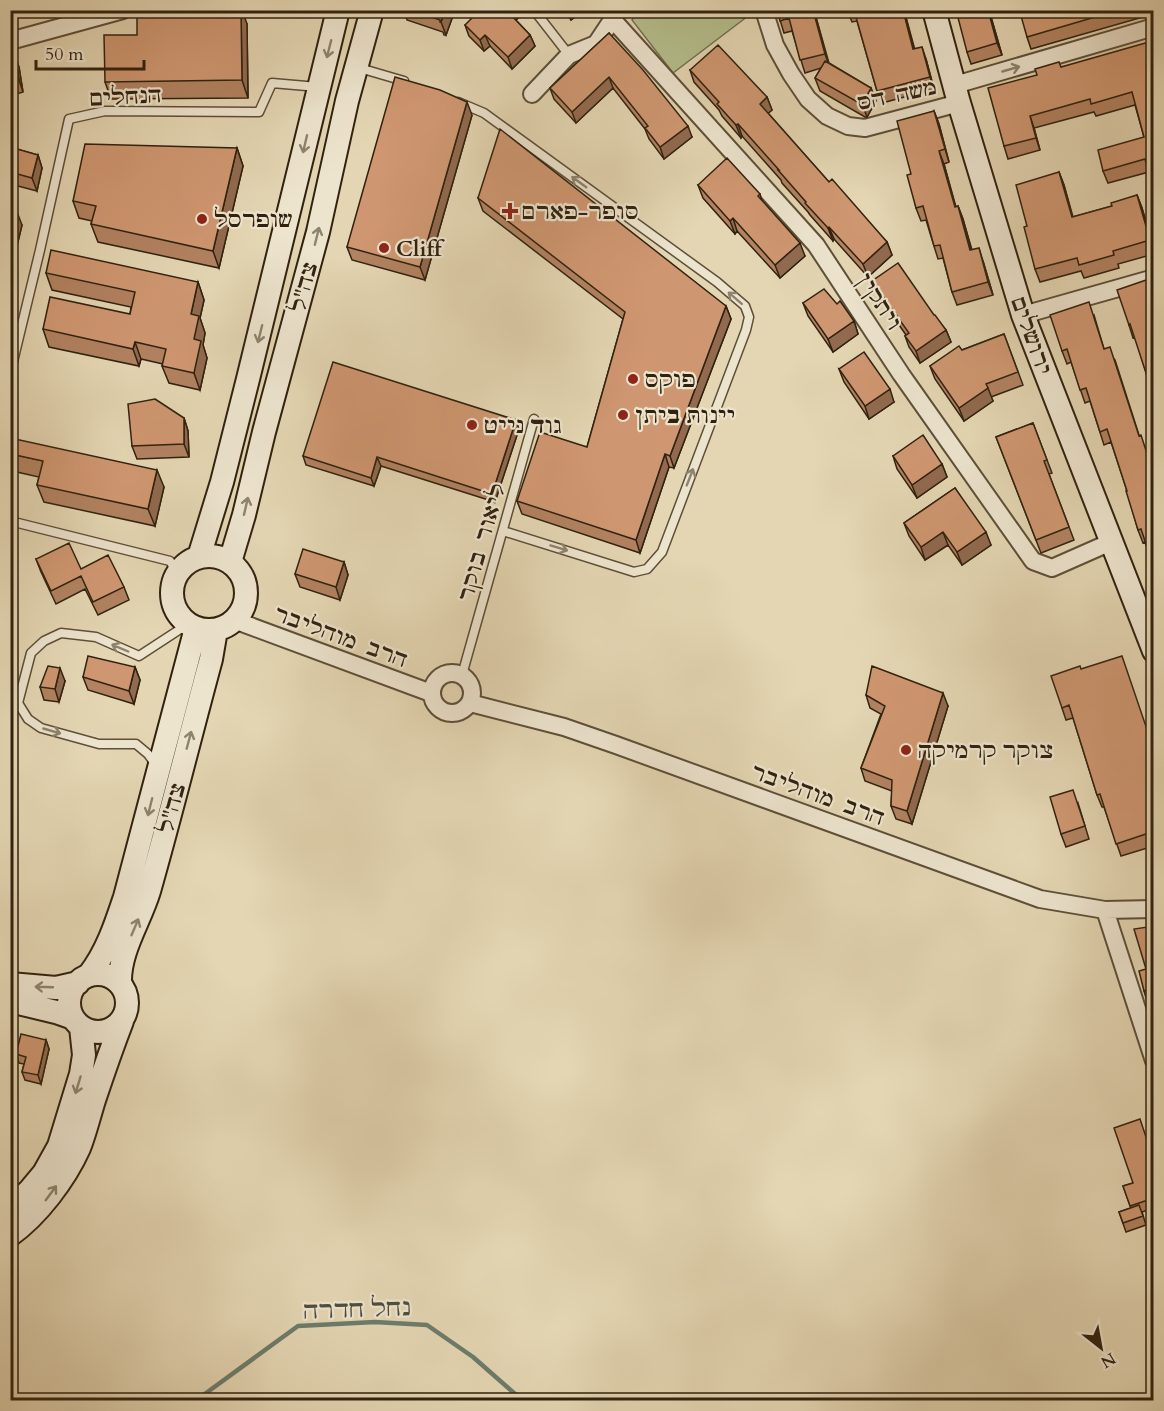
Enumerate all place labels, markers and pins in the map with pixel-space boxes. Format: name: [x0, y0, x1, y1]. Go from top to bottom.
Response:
place label: סופר-פארם: [522, 197, 639, 227]
marker: סופר-פארם: [503, 204, 517, 218]
place label: שופרסל: [214, 205, 293, 235]
marker: שופרסל: [195, 212, 209, 226]
place label: Cliff: [396, 234, 445, 264]
marker: Cliff: [377, 241, 391, 255]
place label: פוקס: [645, 365, 696, 395]
marker: פוקס: [626, 372, 640, 386]
place label: יינות ביתן: [635, 401, 735, 431]
marker: יינות ביתן: [616, 408, 630, 422]
place label: גוד נייט: [484, 411, 562, 441]
marker: גוד נייט: [465, 418, 479, 432]
place label: צוקר קרמיקה: [918, 736, 1053, 766]
marker: צוקר קרמיקה: [899, 743, 913, 757]

